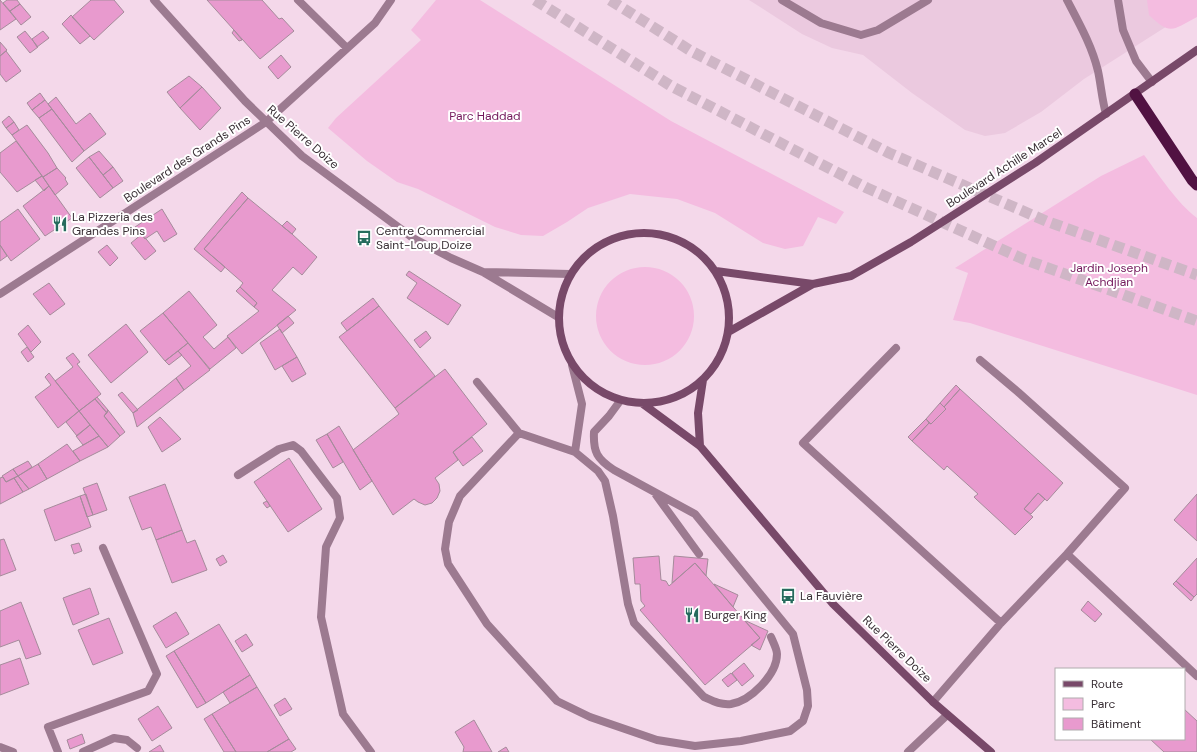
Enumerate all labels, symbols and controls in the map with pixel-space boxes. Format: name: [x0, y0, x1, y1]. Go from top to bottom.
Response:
street label: Rue Pierre Doize: [264, 101, 342, 173]
park label: Parc Haddad: [449, 108, 521, 124]
street label: Boulevard des Grands Pins: [121, 112, 253, 206]
street label: Boulevard Achille Marcel: [943, 125, 1065, 211]
place label: La Pizzeria des Grandes Pins: [72, 209, 153, 239]
restaurant icon: La Pizzeria des Grandes Pins: [51, 215, 69, 233]
place label: Centre Commercial Saint-Loup Doize: [376, 223, 484, 253]
bus stop icon: Centre Commercial Saint-Loup Doize: [355, 229, 373, 247]
park label: Jardin Joseph Achdjian: [1070, 260, 1148, 290]
bus stop icon: La Fauvière: [779, 587, 797, 605]
place label: La Fauvière: [800, 588, 863, 604]
restaurant icon: Burger King: [683, 606, 701, 624]
place label: Burger King: [704, 607, 767, 623]
street label: Rue Pierre Doize: [859, 612, 935, 686]
legend: [1055, 668, 1185, 740]
text: Route: [1091, 676, 1123, 692]
text: Parc: [1091, 696, 1115, 712]
text: Bâtiment: [1091, 716, 1142, 732]

